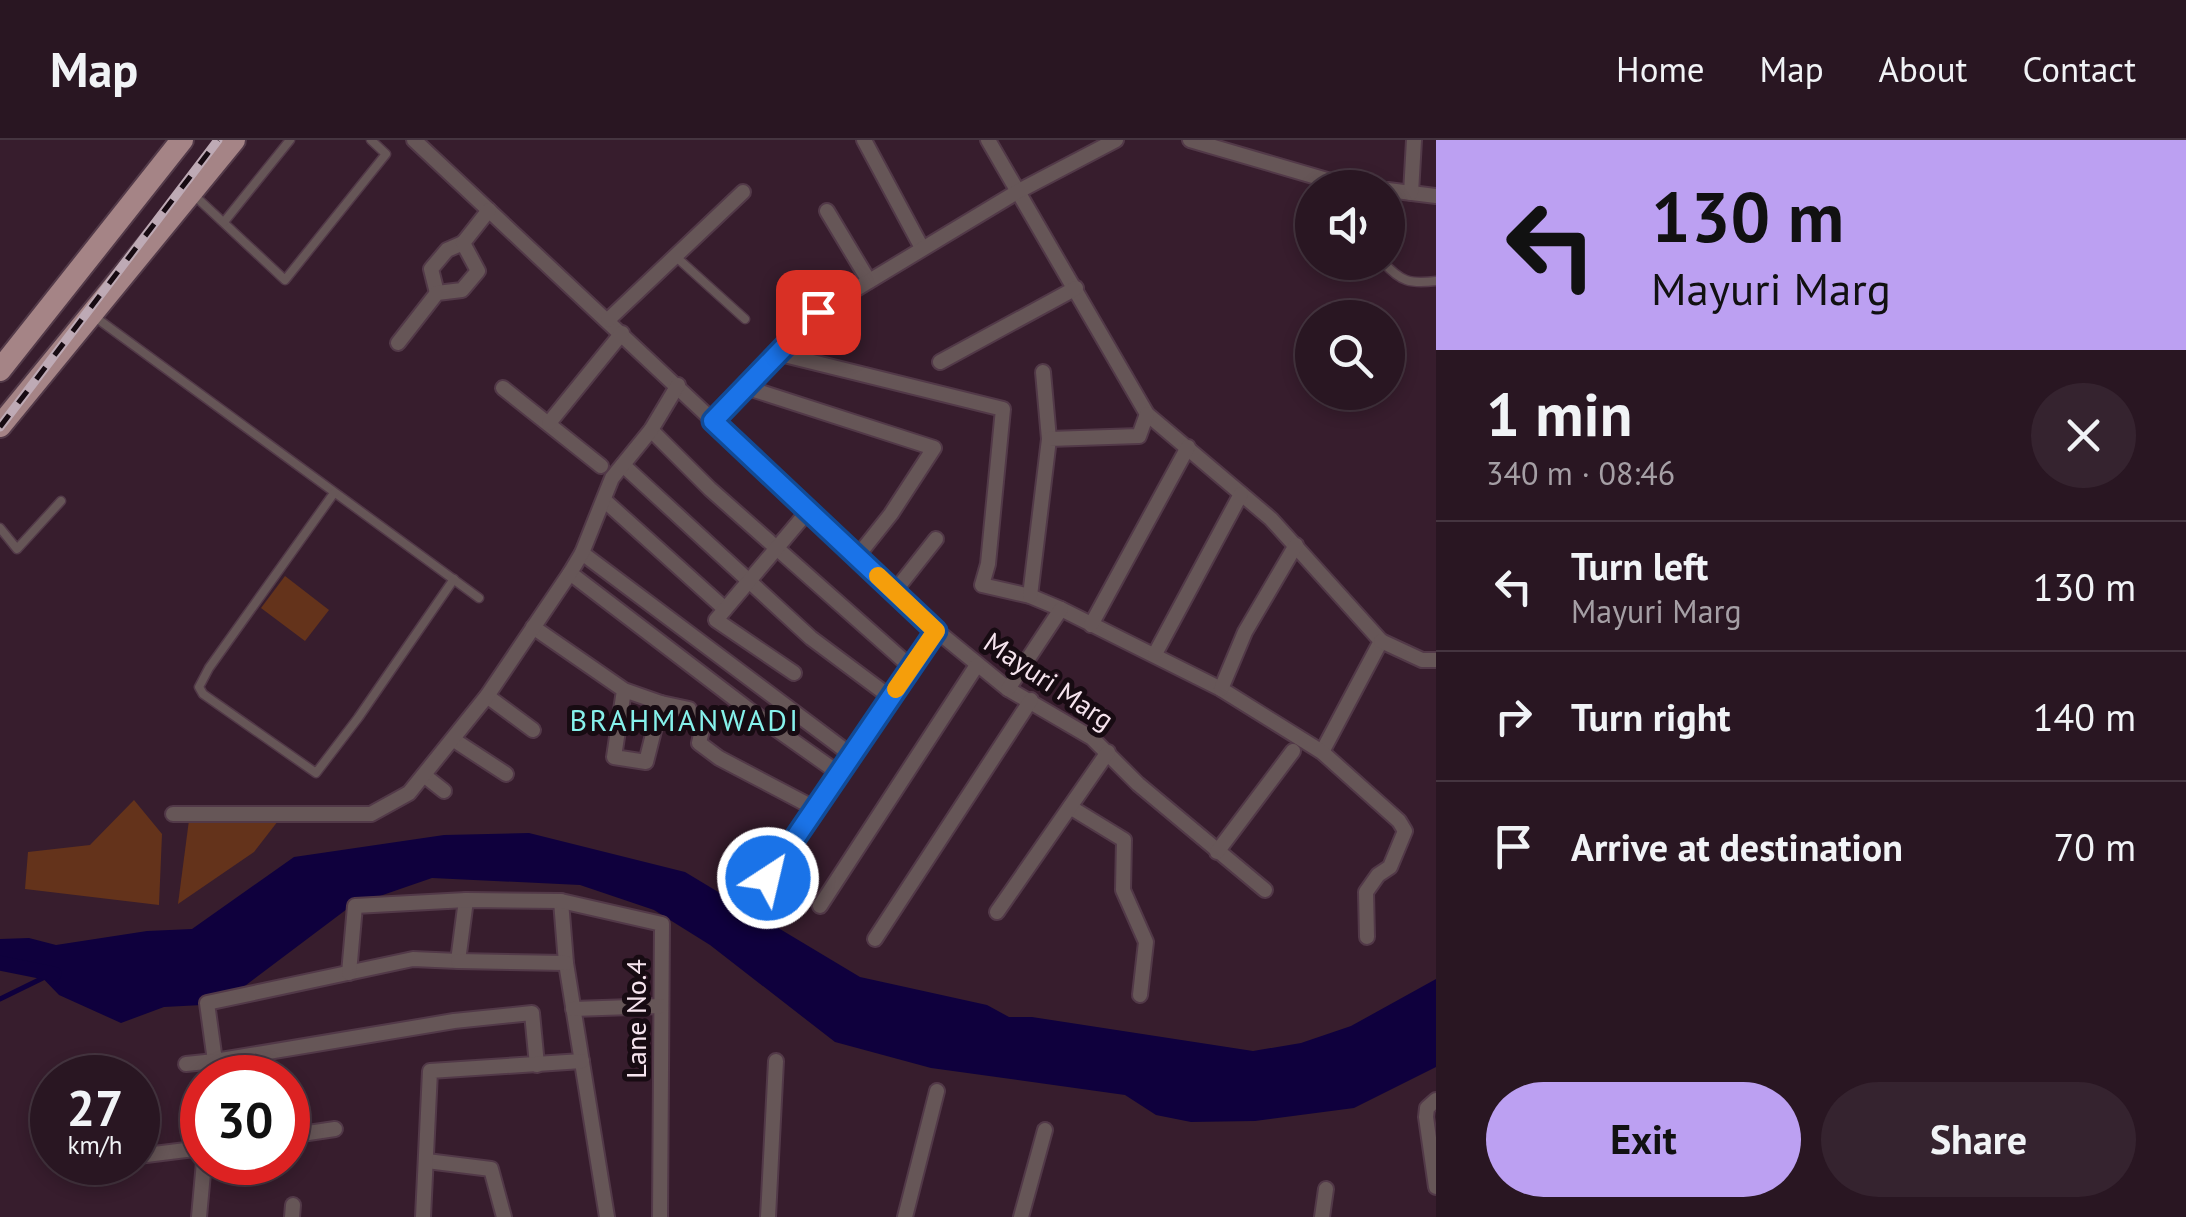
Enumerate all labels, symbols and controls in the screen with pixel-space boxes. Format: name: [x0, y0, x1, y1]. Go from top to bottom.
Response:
text: Map: [50, 38, 138, 100]
text: Home: [1616, 46, 1705, 92]
text: Map: [1760, 46, 1824, 92]
text: About: [1879, 46, 1967, 92]
text: Contact: [2022, 46, 2136, 92]
map controls: [1295, 170, 1405, 410]
button: sound: [1295, 170, 1405, 280]
text: 130 m: [1651, 171, 1844, 261]
icon: left: [1486, 180, 1616, 310]
text: Mayuri Marg: [1651, 259, 1891, 317]
pin: [776, 270, 861, 355]
icon: arrive: [791, 285, 846, 340]
button: search: [1295, 300, 1405, 410]
text: 1 min: [1486, 375, 1632, 453]
button: close: [2031, 383, 2136, 488]
text: 340 m · 08:46: [1486, 452, 1675, 494]
text: Turn left: [1571, 541, 1708, 590]
icon: left: [1486, 559, 1541, 614]
text: 130 m: [2033, 562, 2136, 611]
text: Mayuri Marg: [1571, 590, 1742, 632]
street label: Mayuri Marg: [977, 624, 1122, 738]
icon: right: [1486, 689, 1541, 744]
text: Turn right: [1571, 692, 1731, 741]
text: 140 m: [2033, 692, 2136, 741]
district label: BRAHMANWADI: [569, 700, 801, 739]
icon: arrive: [1486, 819, 1541, 874]
text: Arrive at destination: [1571, 822, 1903, 871]
text: 70 m: [2054, 822, 2136, 871]
position arrow: [716, 826, 820, 930]
street label: Lane No.4: [617, 959, 654, 1079]
speed limit sign: 30: [180, 1055, 310, 1185]
text: 27: [67, 1075, 123, 1140]
button: Exit: [1486, 1082, 1801, 1197]
button: Share: [1821, 1082, 2136, 1197]
text: km/h: [68, 1129, 122, 1161]

